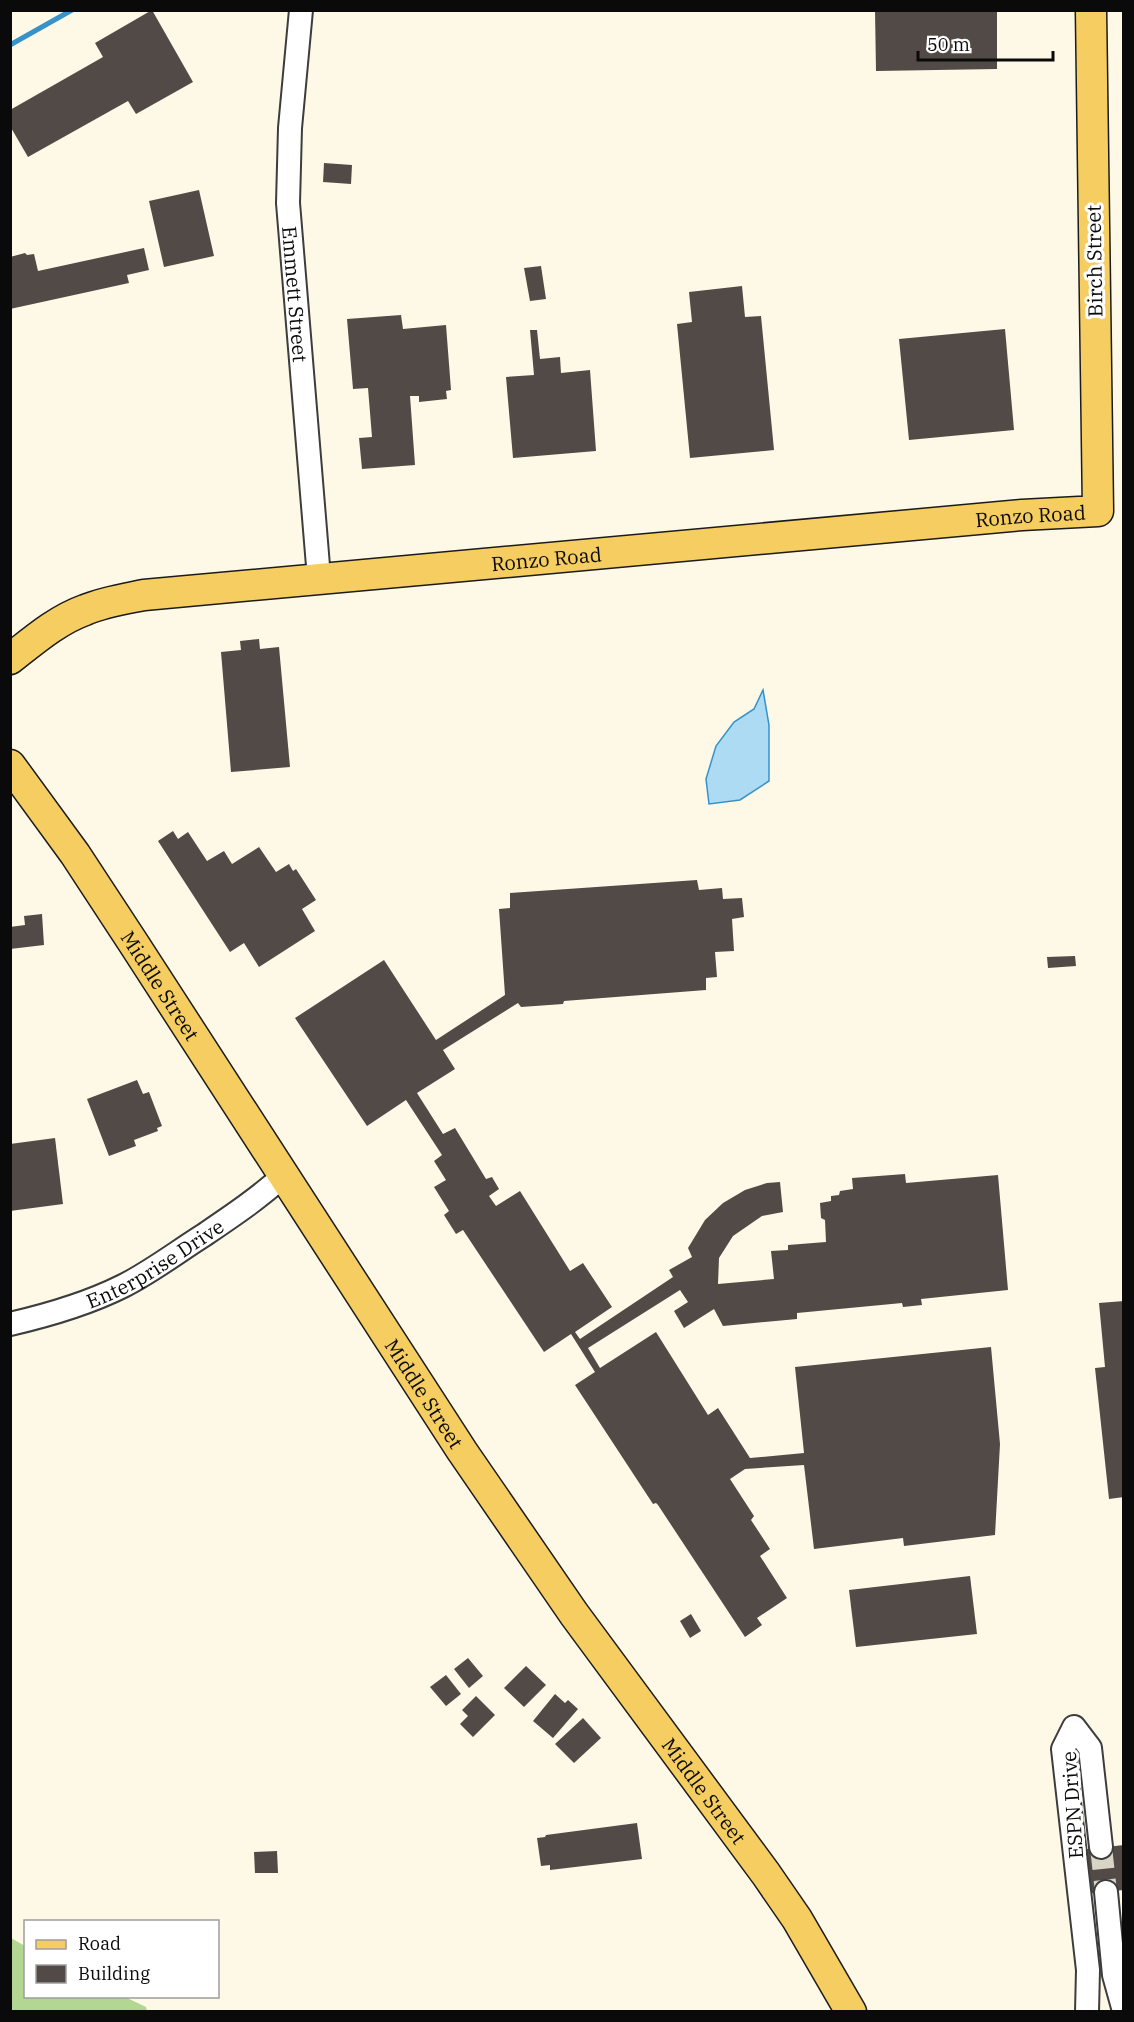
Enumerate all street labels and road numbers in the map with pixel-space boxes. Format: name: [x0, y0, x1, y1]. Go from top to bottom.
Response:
street label: Birch Street: [1080, 205, 1108, 317]
street label: Emmett Street: [276, 225, 315, 363]
street label: Ronzo Road: [974, 498, 1086, 533]
street label: Ronzo Road: [490, 540, 603, 577]
street label: Middle Street: [115, 925, 206, 1045]
street label: Enterprise Drive: [82, 1212, 229, 1314]
street label: Middle Street: [379, 1333, 470, 1453]
street label: Middle Street: [656, 1732, 753, 1849]
street label: ESPN Drive: [1055, 1750, 1089, 1860]

